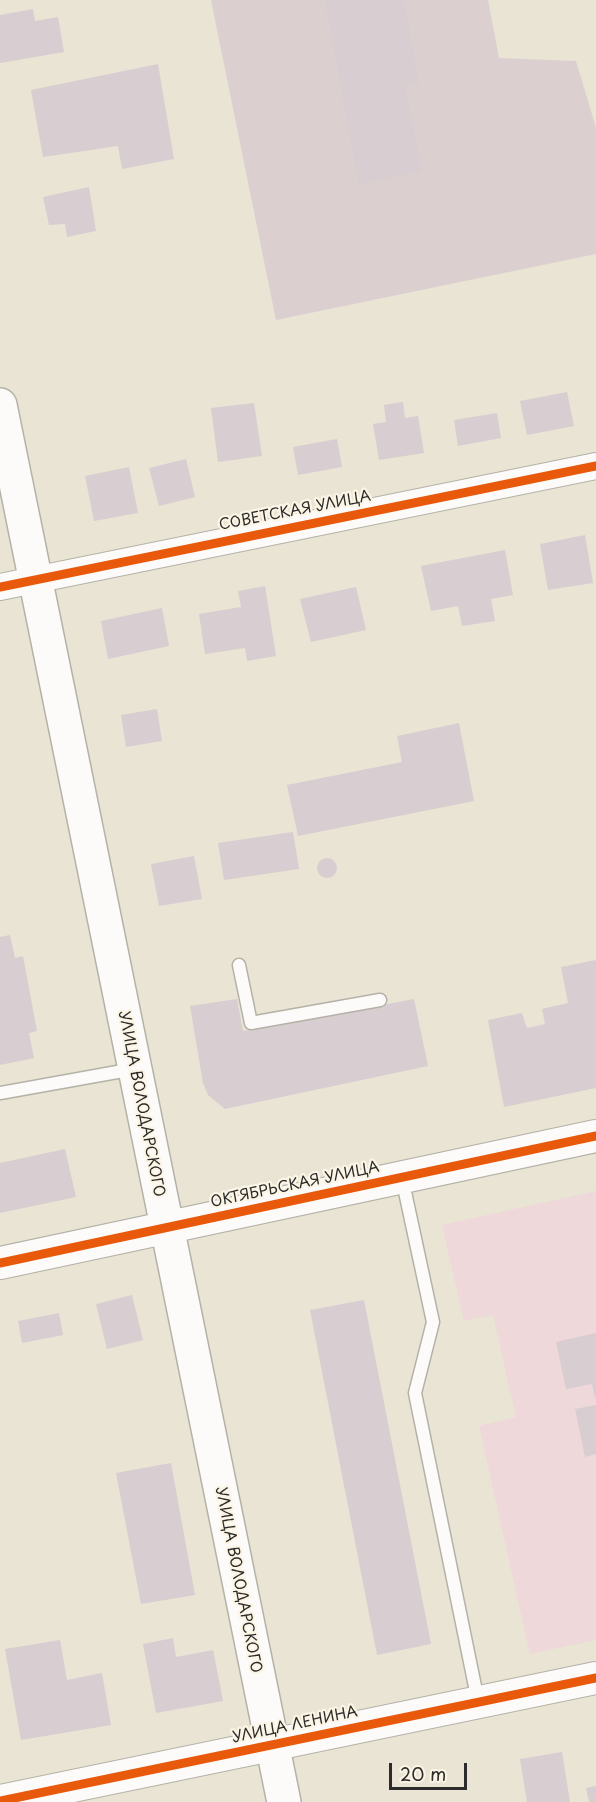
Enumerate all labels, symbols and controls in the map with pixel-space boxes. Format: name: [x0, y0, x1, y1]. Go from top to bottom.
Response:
street label: СОВЕТСКАЯ УЛИЦА: [218, 487, 372, 535]
street label: УЛИЦА ВОЛОДАРСКОГО: [114, 1009, 168, 1199]
street label: ОКТЯБРЬСКАЯ УЛИЦА: [209, 1158, 381, 1212]
street label: УЛИЦА ВОЛОДАРСКОГО: [211, 1485, 265, 1675]
street label: УЛИЦА ЛЕНИНА: [231, 1703, 359, 1747]
scale bar: [392, 1751, 470, 1789]
text: 20 m: [400, 1760, 446, 1787]

